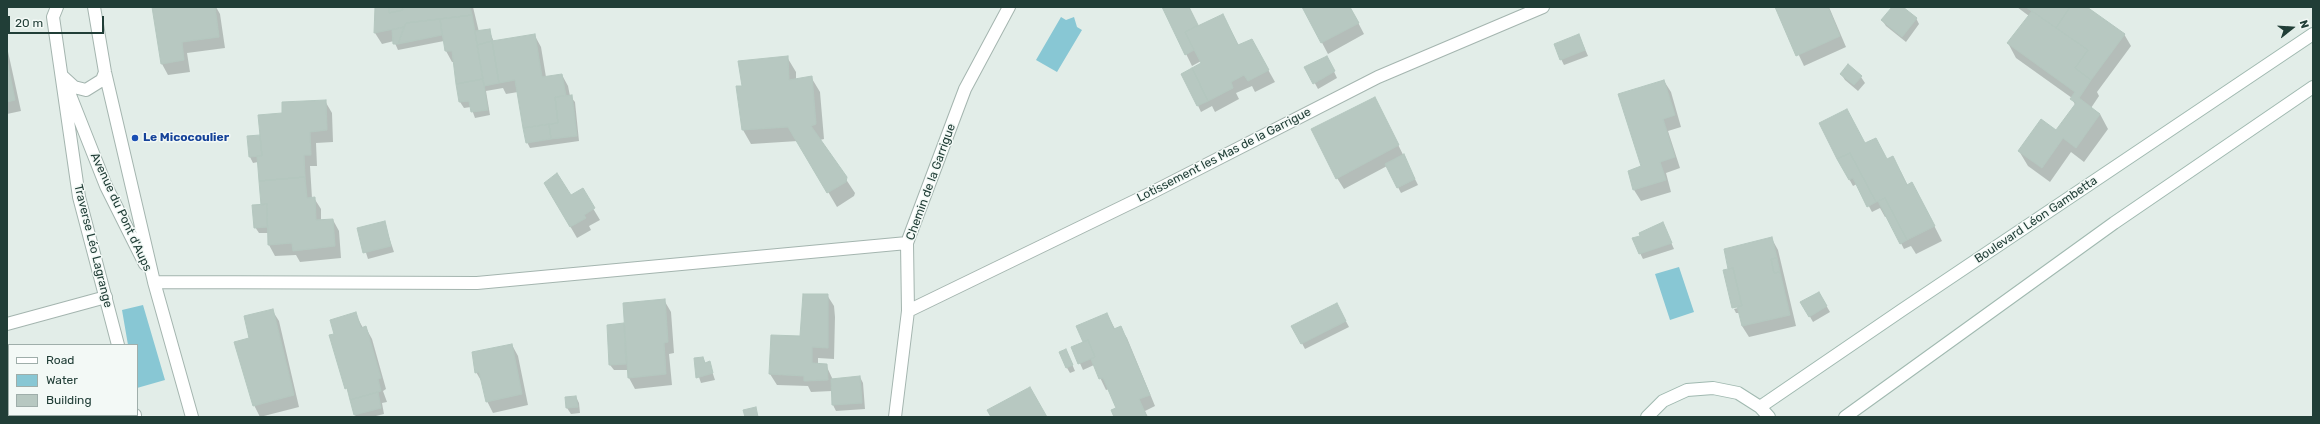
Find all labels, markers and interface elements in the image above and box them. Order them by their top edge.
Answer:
scale bar [10,8,106,34]
north arrow [2272,8,2312,48]
text: 20 m [15,16,43,30]
text: N [2297,19,2311,30]
street label: Lotissement les Mas de la Garrigue [1135,105,1313,205]
street label: Chemin de la Garrigue [903,122,959,242]
place label: Le Micocoulier [143,131,229,145]
marker: Le Micocoulier [130,133,140,143]
street label: Avenue du Pont d'Aups [87,150,155,274]
street label: Boulevard Léon Gambetta [1972,174,2100,266]
street label: Traverse Léo Lagrange [71,183,115,309]
legend [8,344,138,416]
text: Road [46,353,74,367]
text: Water [46,373,78,387]
text: Building [46,393,92,407]

